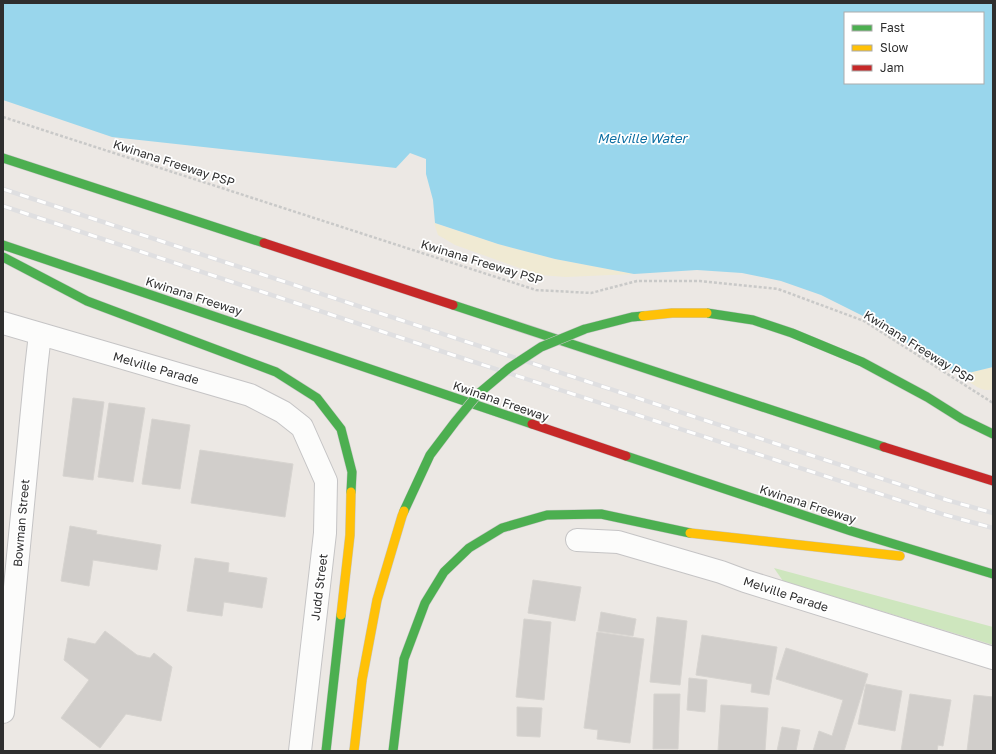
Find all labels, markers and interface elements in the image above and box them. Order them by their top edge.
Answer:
legend [844,12,984,84]
text: Fast [880,20,905,35]
text: Slow [880,40,908,55]
text: Jam [880,60,904,75]
water label: Melville Water [597,130,689,146]
street label: Kwinana Freeway PSP [111,136,237,190]
street label: Kwinana Freeway PSP [419,236,545,288]
street label: Kwinana Freeway [144,273,244,319]
street label: Kwinana Freeway PSP [861,307,977,387]
street label: Melville Parade [111,349,201,387]
street label: Kwinana Freeway [451,378,551,425]
street label: Bowman Street [10,478,32,568]
street label: Kwinana Freeway [758,481,858,527]
street label: Judd Street [307,553,331,621]
street label: Melville Parade [742,573,830,615]

